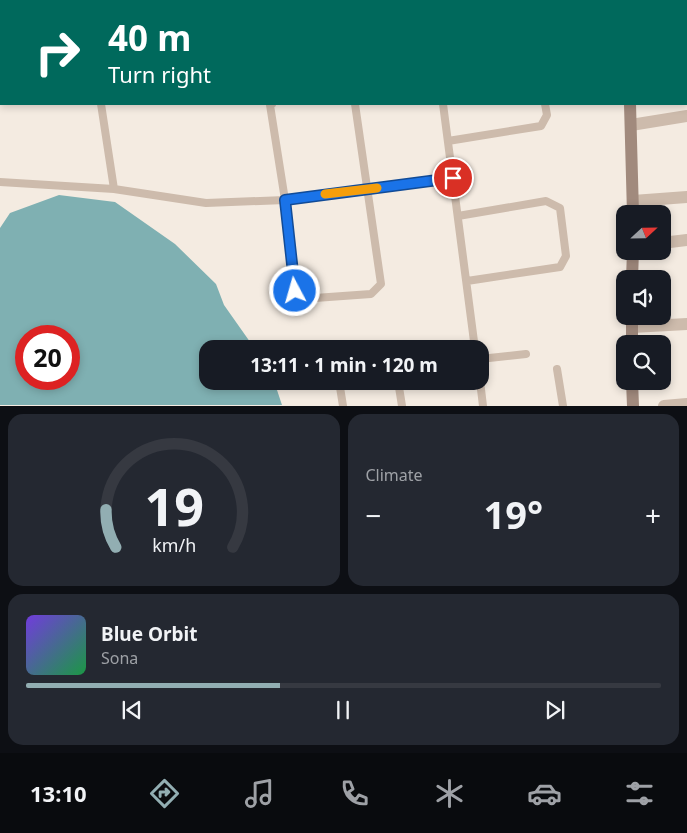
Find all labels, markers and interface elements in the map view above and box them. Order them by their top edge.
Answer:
text: 40 m [108,14,191,61]
icon: right [25,20,90,85]
text: Turn right [108,59,211,89]
pin [432,157,474,199]
icon: arrive [439,164,467,192]
north arrow [616,205,671,260]
map controls [616,205,671,390]
position arrow [268,264,320,316]
button: sound [616,270,671,325]
speed limit sign: 20 [15,325,80,390]
button: search [616,335,671,390]
text: 13:11 · 1 min · 120 m [250,352,438,378]
text: Climate [366,464,423,486]
text: 19 [144,470,204,541]
text: 19° [483,488,543,540]
text: − [366,496,382,534]
text: + [645,496,661,534]
text: km/h [152,533,196,557]
text: Blue Orbit [101,621,197,647]
text: Sona [101,647,138,669]
icon: previous [118,696,146,724]
icon: pause [329,696,357,724]
icon: next [541,696,569,724]
icon: directions [147,776,182,811]
icon: music [242,776,277,811]
icon: phone [337,776,372,811]
icon: climate [432,776,467,811]
icon: car [527,776,562,811]
icon: filters [622,776,657,811]
text: 13:10 [30,778,87,808]

